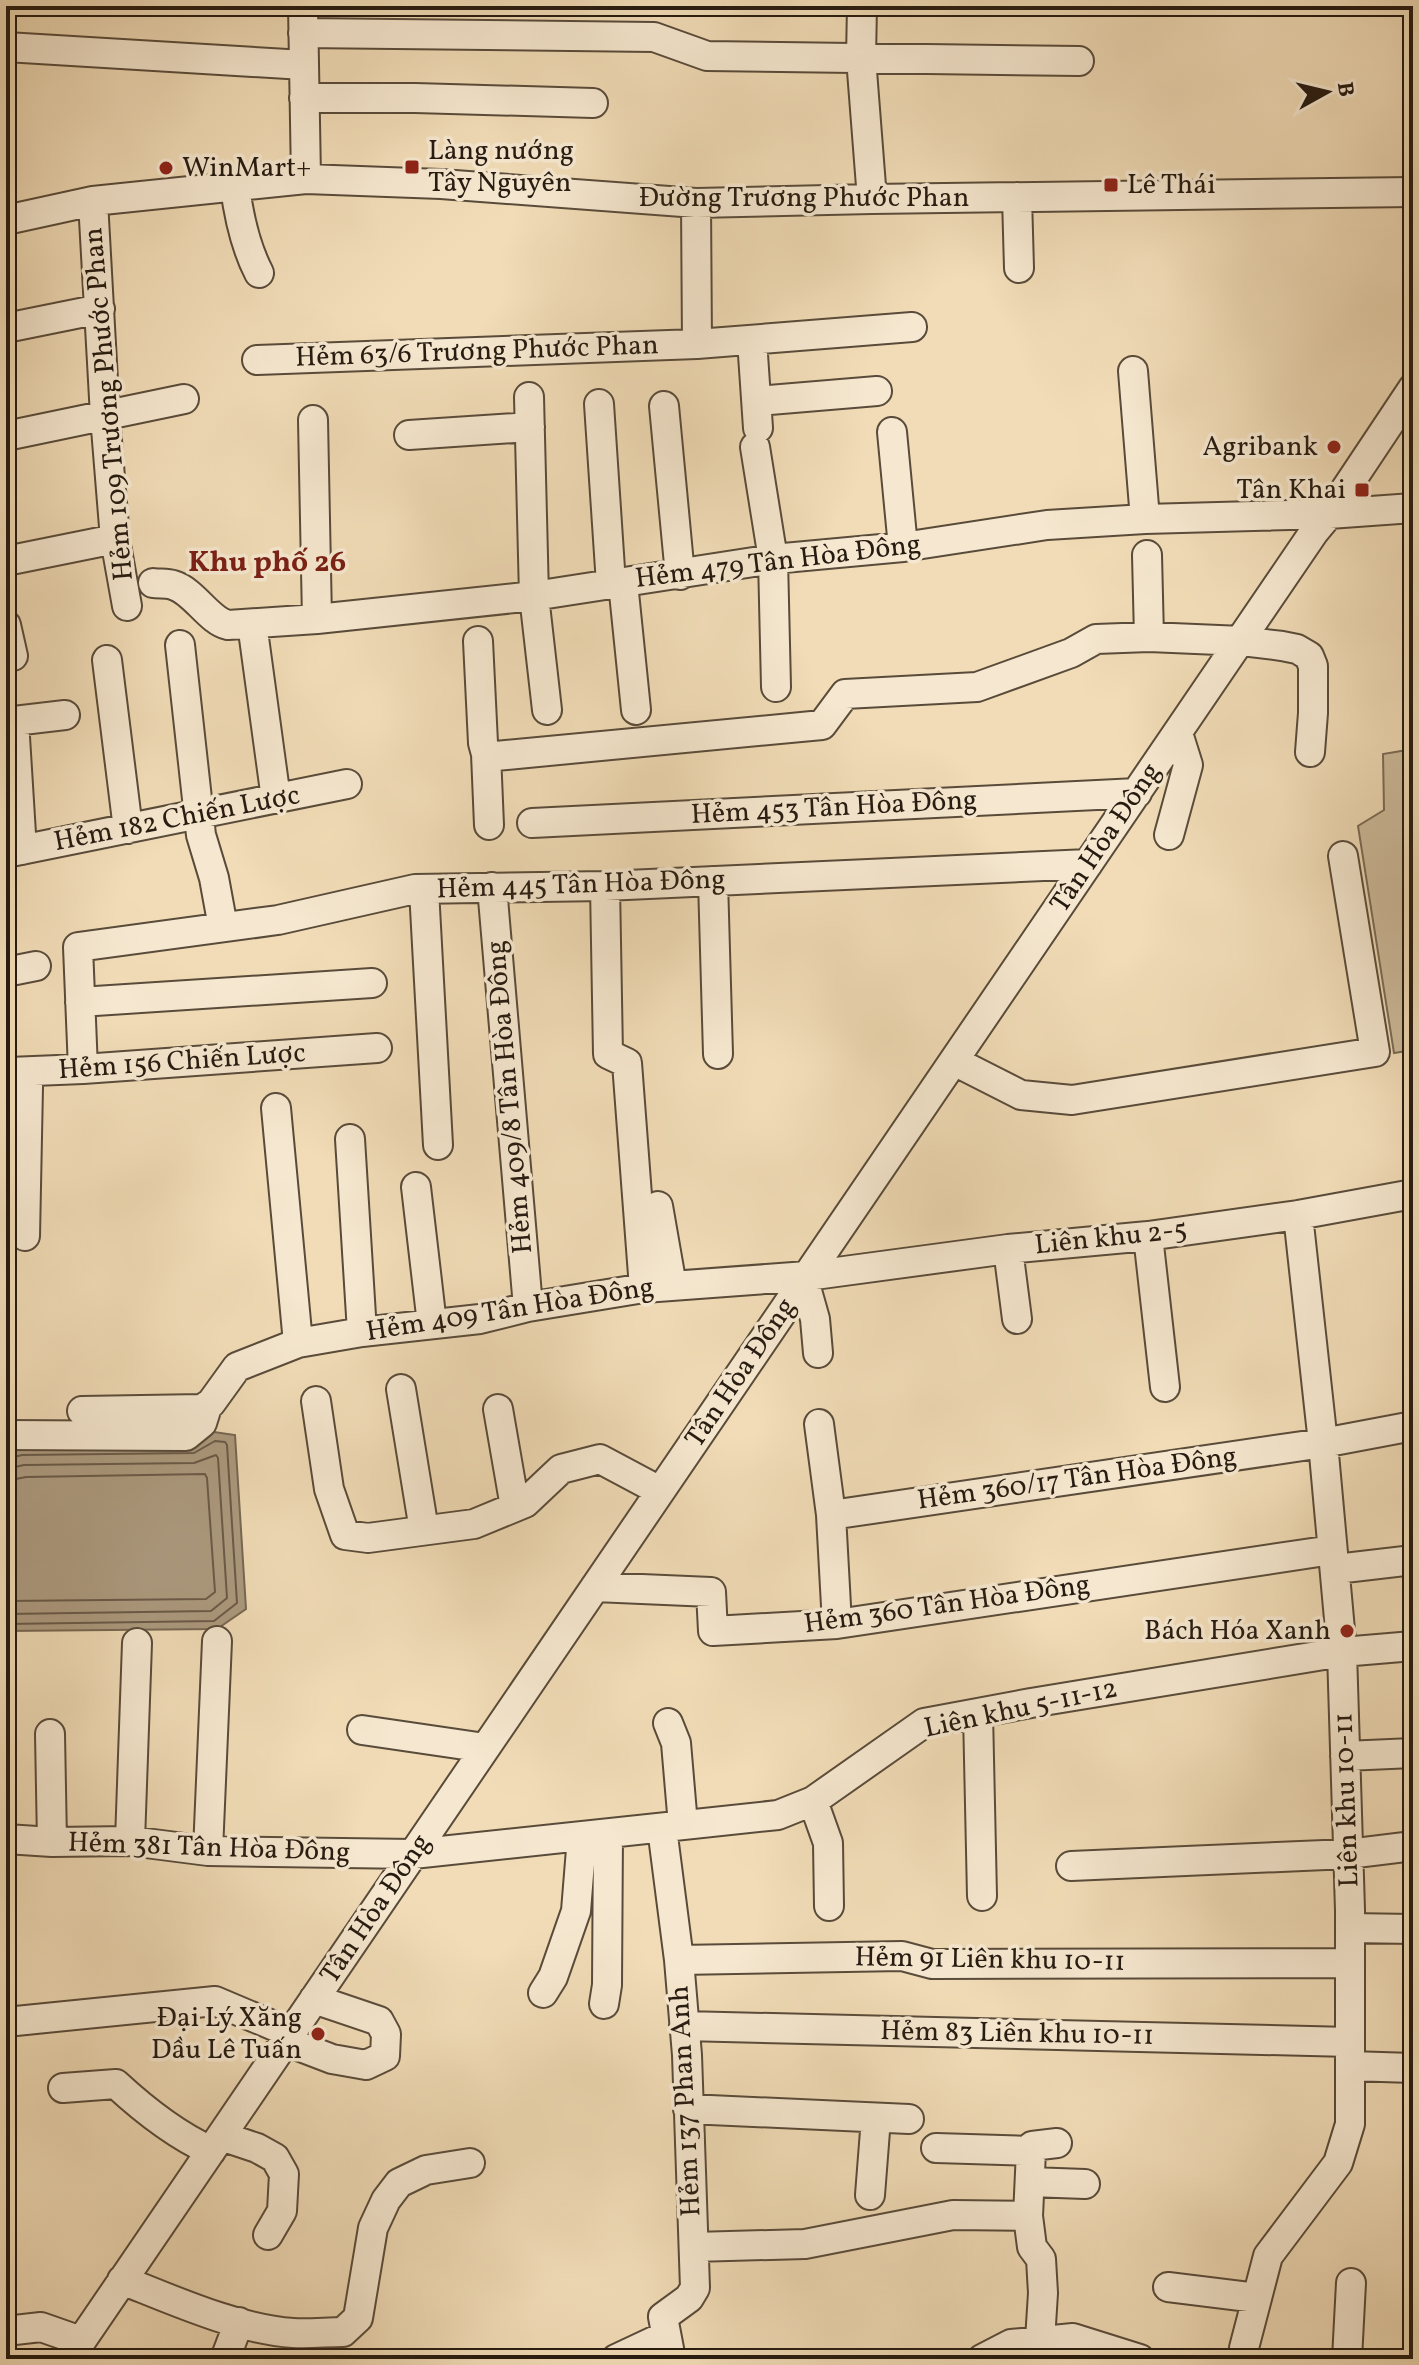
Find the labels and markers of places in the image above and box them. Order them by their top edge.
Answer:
place label: Làng nướng Tây Nguyên [428,132,574,203]
place label: WinMart+ [182,149,311,188]
marker: Làng nướng Tây Nguyên [403,158,421,176]
marker: WinMart+ [157,159,175,177]
place label: Lê Thái [1127,166,1216,205]
marker: Lê Thái [1102,176,1120,194]
place label: Agribank [1203,428,1318,467]
marker: Agribank [1325,438,1343,456]
place label: Tân Khai [1236,471,1346,510]
marker: Tân Khai [1353,481,1371,499]
place label: Bách Hóa Xanh [1144,1612,1331,1651]
marker: Bách Hóa Xanh [1338,1622,1356,1640]
place label: Đại Lý Xăng Dầu Lê Tuấn [151,1999,302,2070]
marker: Đại Lý Xăng Dầu Lê Tuấn [309,2025,327,2043]

